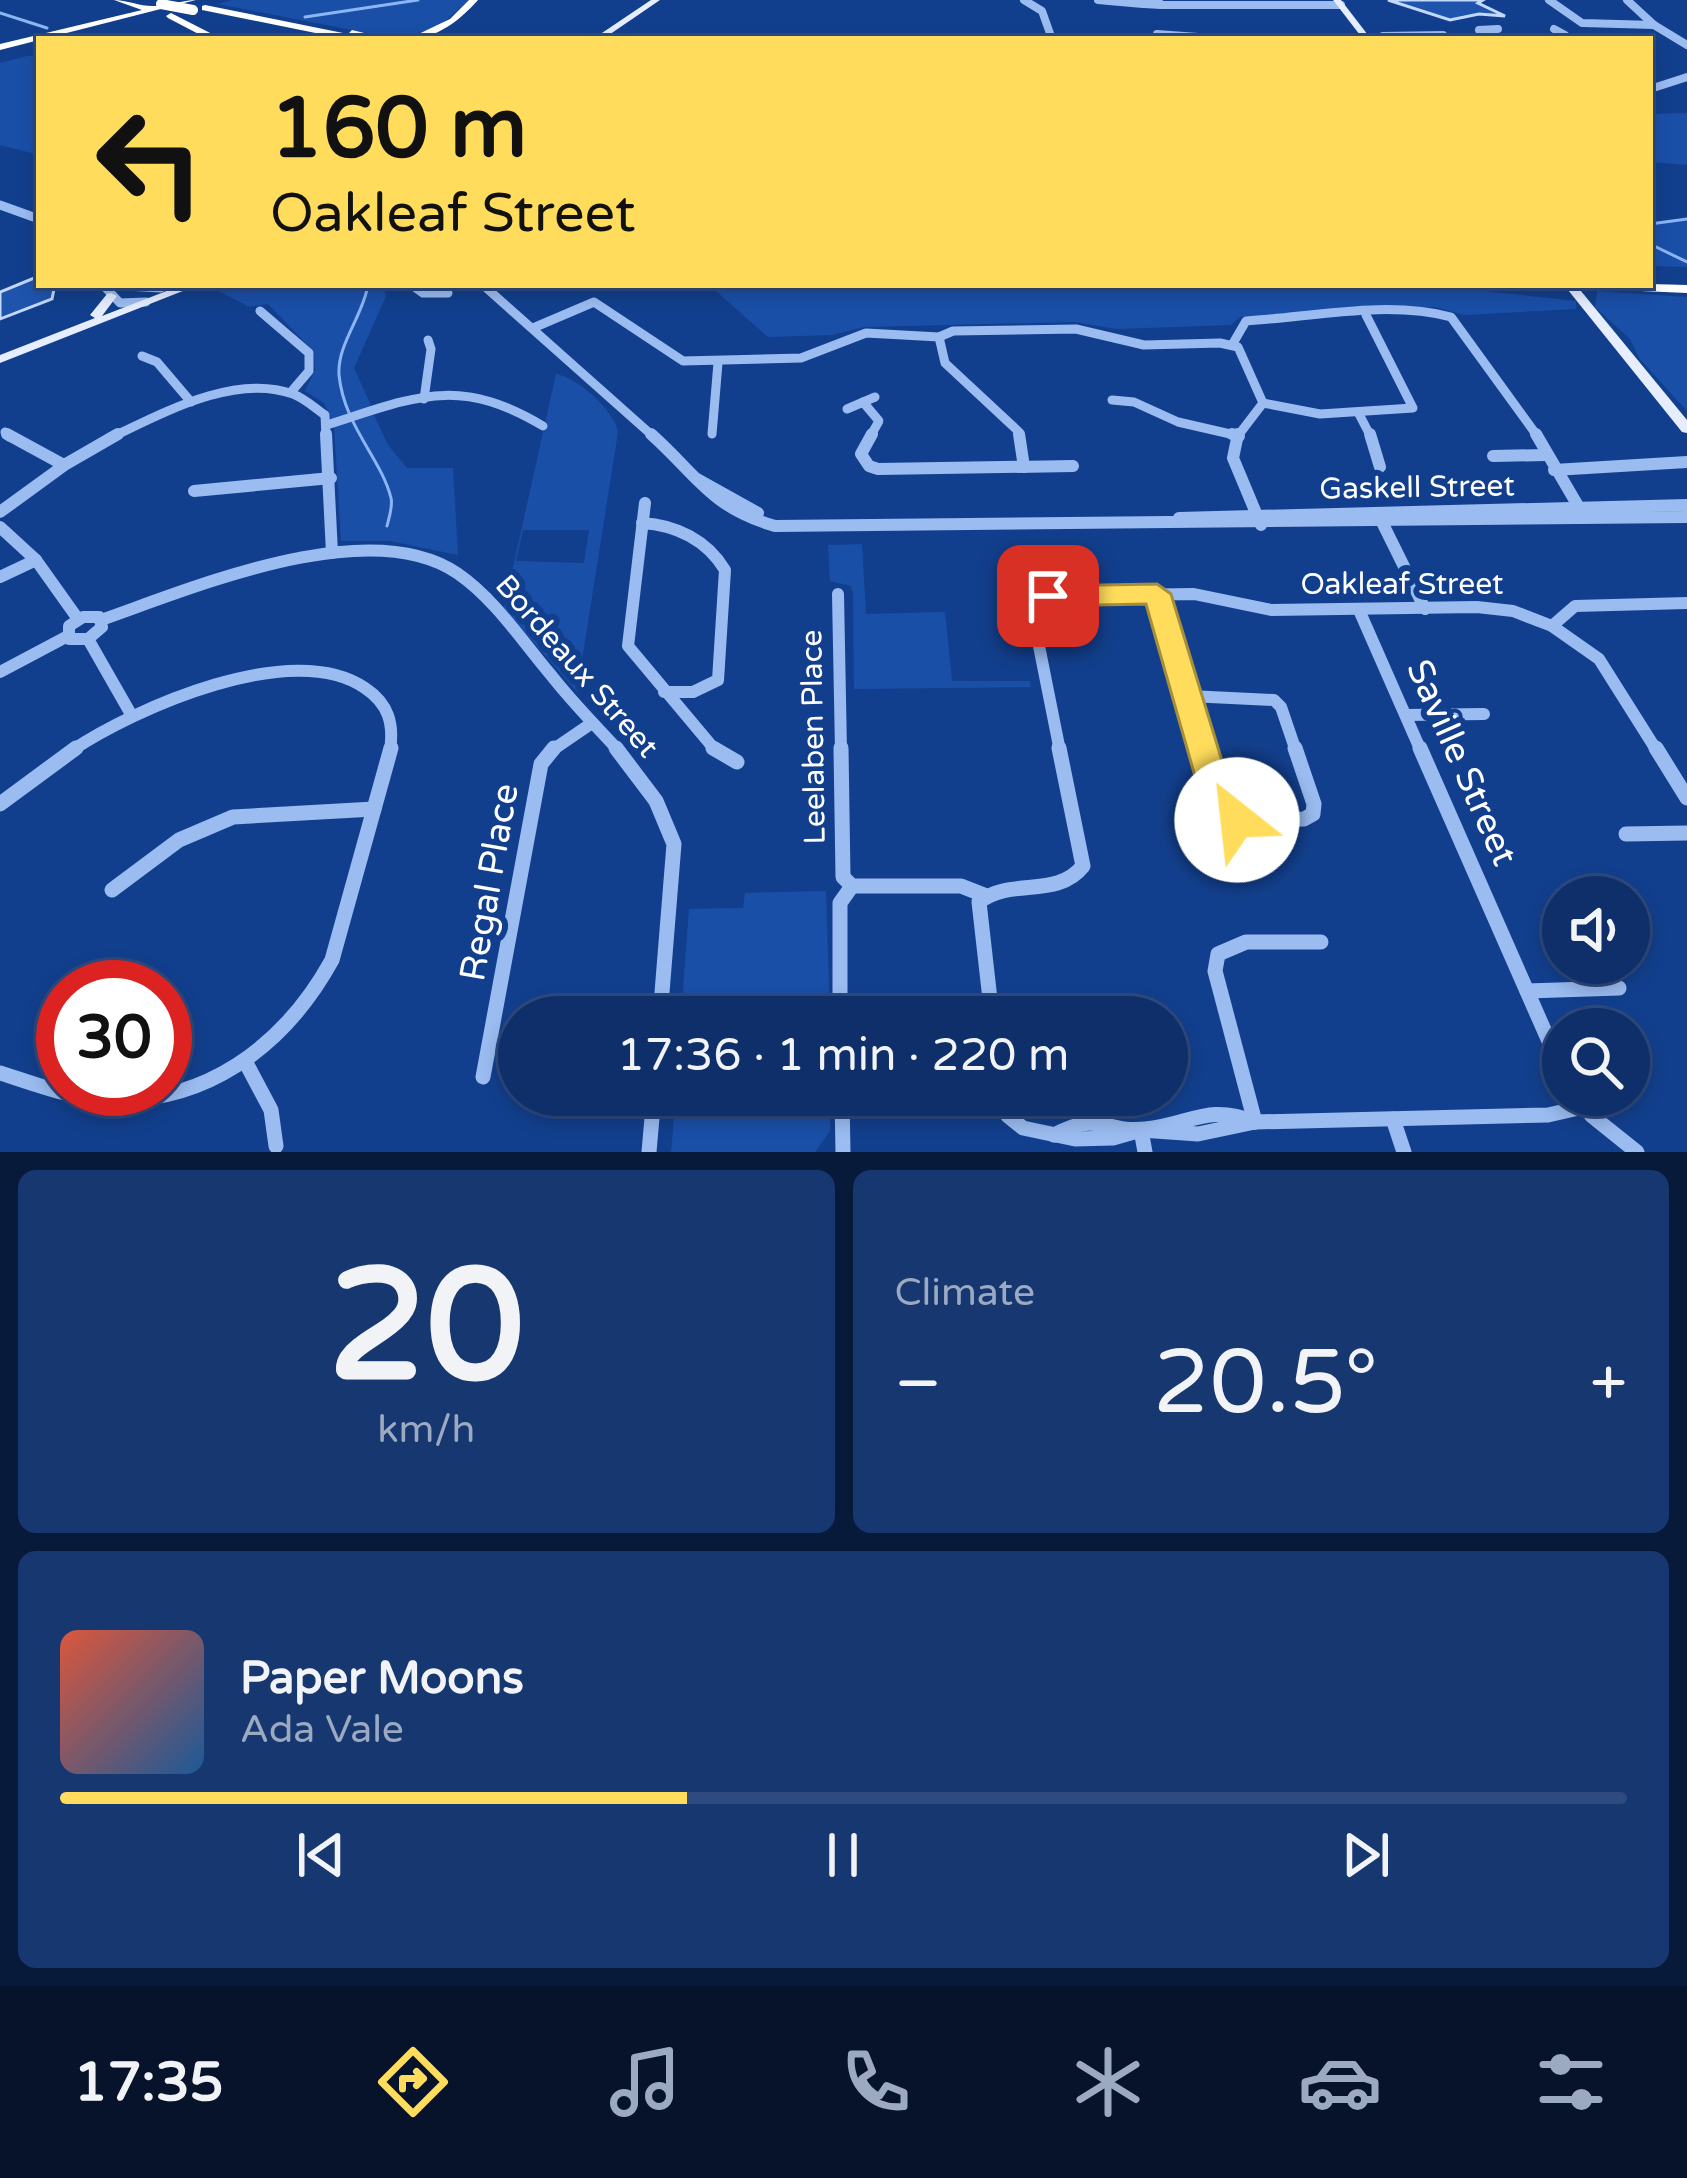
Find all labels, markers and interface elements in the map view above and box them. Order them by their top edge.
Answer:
text: 160 m [270,79,527,180]
icon: left [72,84,228,240]
text: Oakleaf Street [270,181,636,246]
street label: Gaskell Street [1319,467,1515,508]
pin [997,545,1099,647]
icon: arrive [1015,563,1081,629]
street label: Oakleaf Street [1300,566,1504,603]
street label: Bordeaux Street [487,567,666,765]
street label: Leelaben Place [793,629,834,845]
street label: Saville Street [1397,653,1526,872]
position arrow [1174,757,1300,883]
street label: Regal Place [451,780,528,984]
map controls [1542,876,1650,1116]
button: sound [1542,876,1650,984]
speed limit sign: 30 [36,960,192,1116]
button: search [1542,1008,1650,1116]
text: 17:36 · 1 min · 220 m [617,1029,1069,1083]
text: 20 [328,1234,524,1422]
text: Climate [895,1269,1035,1316]
text: 20.5° [1153,1329,1378,1438]
text: − [895,1344,942,1424]
text: + [1590,1344,1627,1424]
text: km/h [377,1406,475,1453]
text: Paper Moons [240,1652,524,1706]
text: Ada Vale [240,1706,404,1753]
icon: previous [288,1822,354,1888]
icon: pause [810,1822,876,1888]
icon: next [1333,1822,1399,1888]
icon: directions [371,2040,455,2124]
icon: music [603,2040,687,2124]
icon: phone [834,2040,918,2124]
icon: climate [1066,2040,1150,2124]
icon: car [1298,2040,1382,2124]
icon: filters [1529,2040,1613,2124]
text: 17:35 [74,2050,224,2115]

